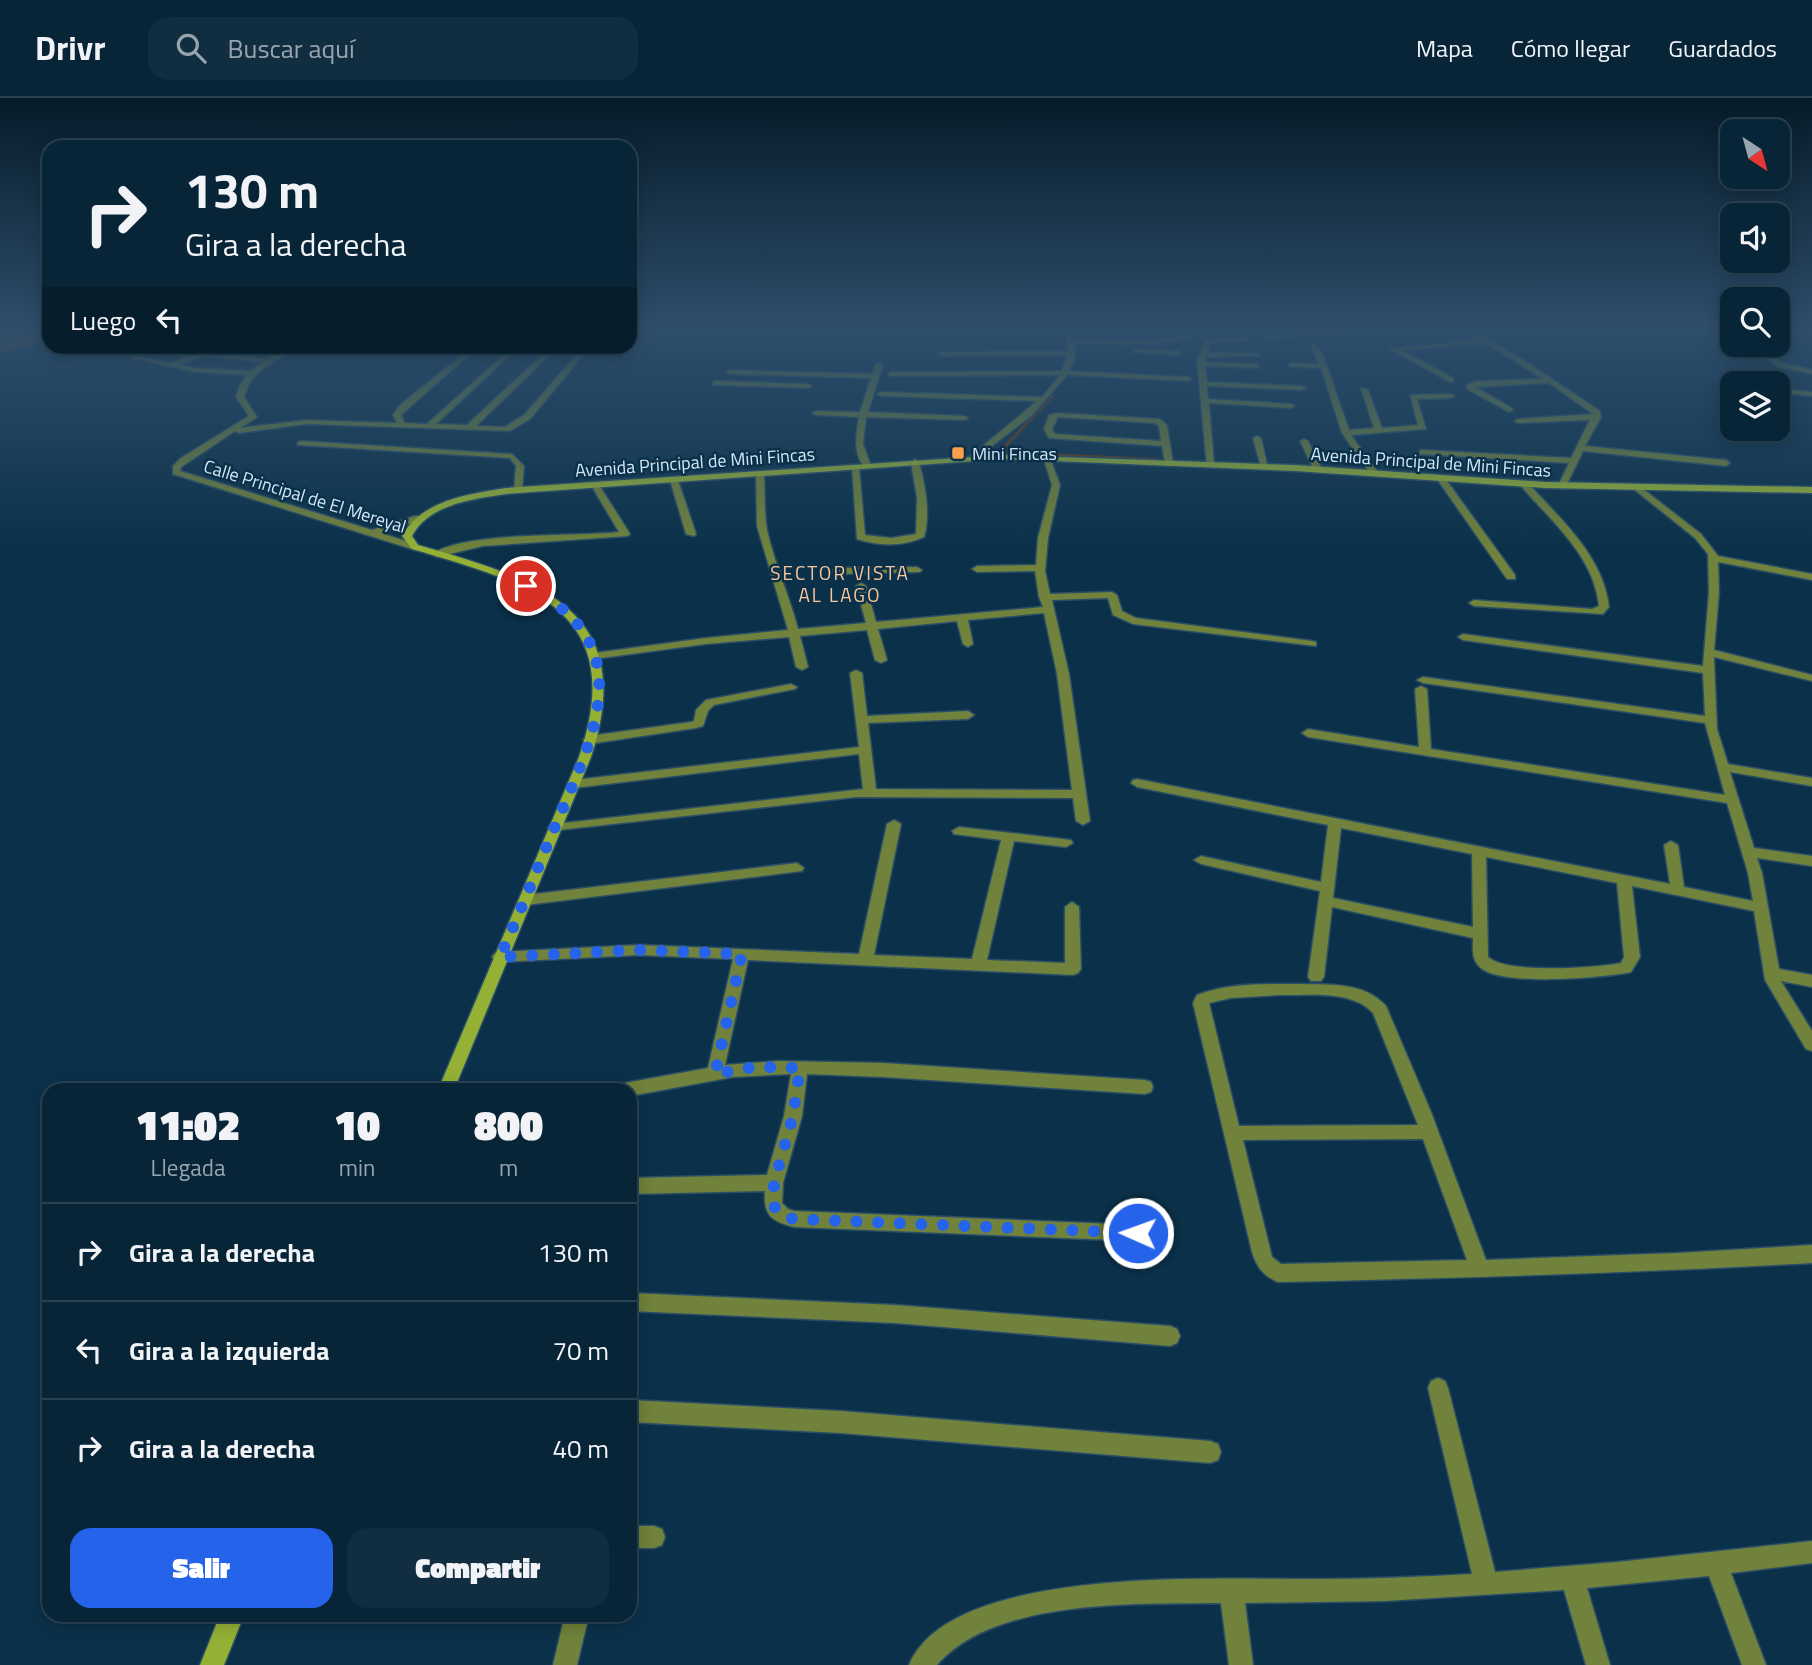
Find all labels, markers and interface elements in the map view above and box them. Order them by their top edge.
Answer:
search box [148,17,638,80]
text: Drivr [35,23,106,73]
icon: search [172,29,210,67]
text: Buscar aquí [228,29,355,68]
text: Mapa [1416,30,1473,66]
text: Cómo llegar [1511,30,1630,66]
text: Guardados [1668,30,1777,66]
north arrow [1720,119,1790,189]
map controls [1720,119,1790,441]
text: 130 m [185,152,319,227]
icon: right [70,168,161,259]
button: sound [1720,203,1790,273]
text: Gira a la derecha [185,220,407,268]
button: search [1720,287,1790,357]
text: Luego [70,301,136,340]
icon: left [150,301,188,339]
button: layers [1720,371,1790,441]
street label: Avenida Principal de Mini Fincas [574,440,816,484]
place label: Mini Fincas [972,440,1057,467]
street label: Avenida Principal de Mini Fincas [1310,440,1552,484]
marker: Mini Fincas [950,445,966,461]
street label: Calle Principal de El Mereyal [200,452,410,540]
pin [496,556,556,616]
district label: SECTOR VISTA AL LAGO [770,558,910,609]
icon: arrive [507,567,545,605]
text: 11:02 [136,1092,240,1156]
text: 10 [334,1092,380,1156]
text: 800 [474,1092,543,1156]
text: Llegada [150,1150,225,1185]
text: min [339,1150,375,1185]
text: m [499,1150,518,1185]
position arrow [1101,1196,1175,1270]
icon: right [70,1233,108,1271]
text: Gira a la derecha [129,1233,315,1272]
text: 130 m [538,1233,609,1272]
icon: left [70,1331,108,1369]
text: Gira a la izquierda [129,1331,330,1370]
text: 70 m [552,1331,609,1370]
icon: right [70,1429,108,1467]
text: Gira a la derecha [129,1429,315,1468]
text: 40 m [552,1429,609,1468]
button: Salir [70,1528,333,1608]
button: Compartir [347,1528,609,1608]

